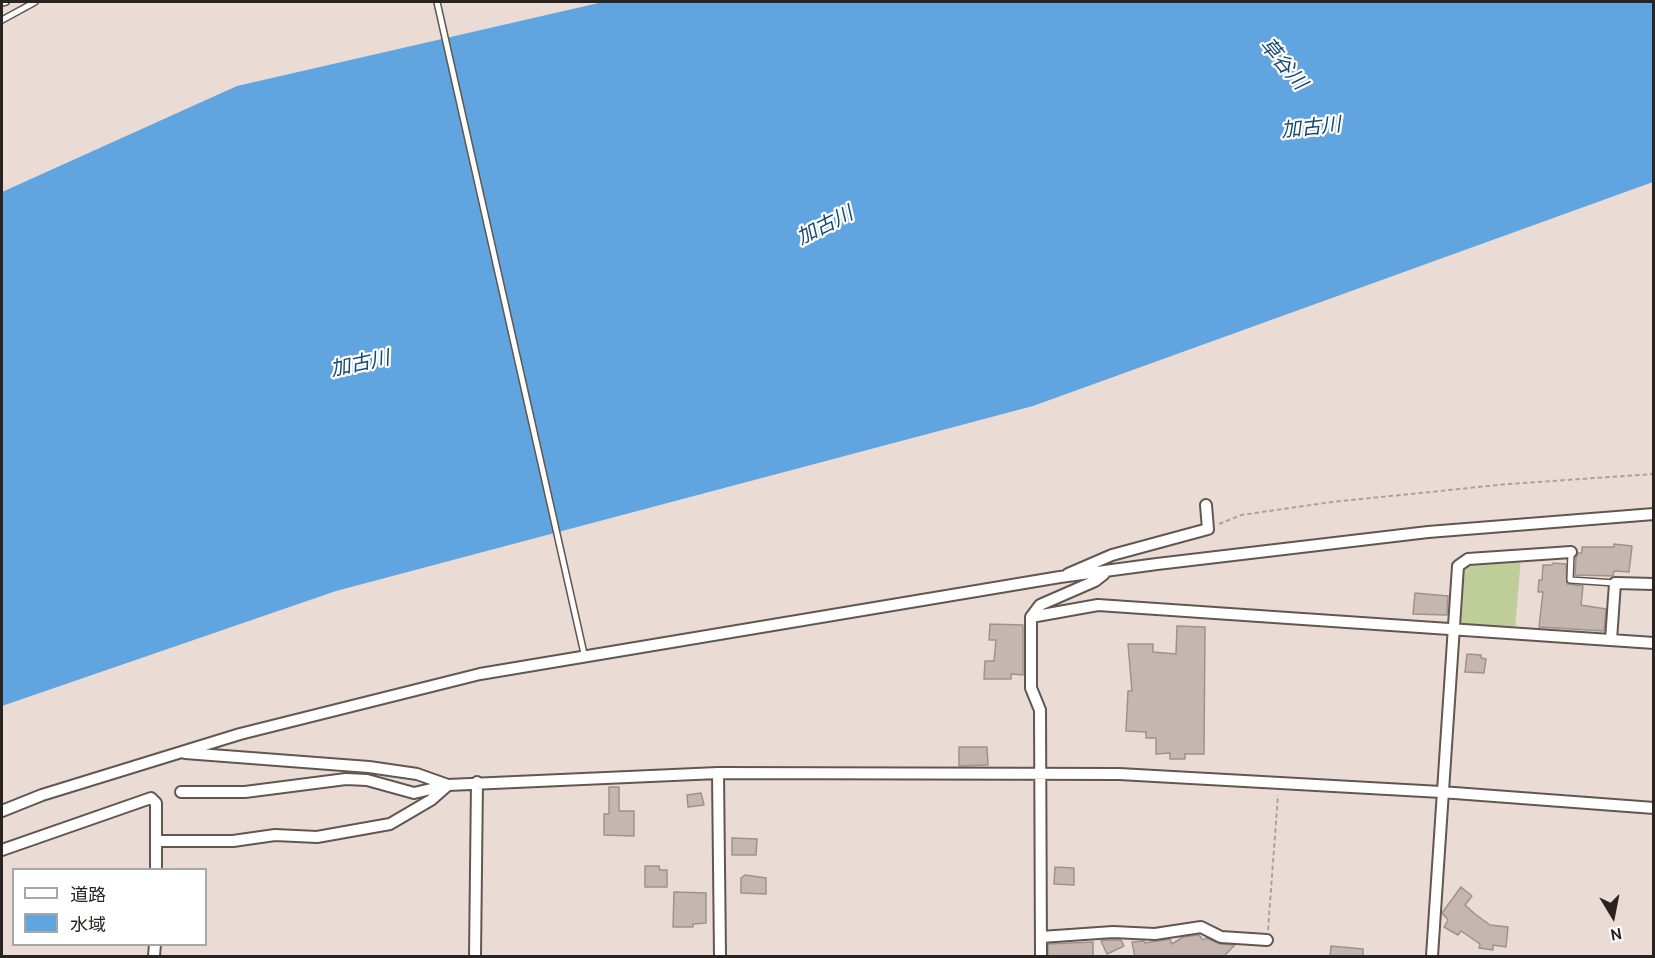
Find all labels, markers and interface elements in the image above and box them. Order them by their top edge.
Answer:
water label: 草谷川 [1255,33,1311,95]
water label: 加古川 [1280,113,1342,143]
water label: 加古川 [793,202,857,250]
water label: 加古川 [328,346,392,382]
legend [12,868,207,946]
text: 道路 [70,884,106,906]
north arrow [1583,886,1643,946]
text: 水域 [70,914,106,936]
text: N [1609,924,1623,945]

